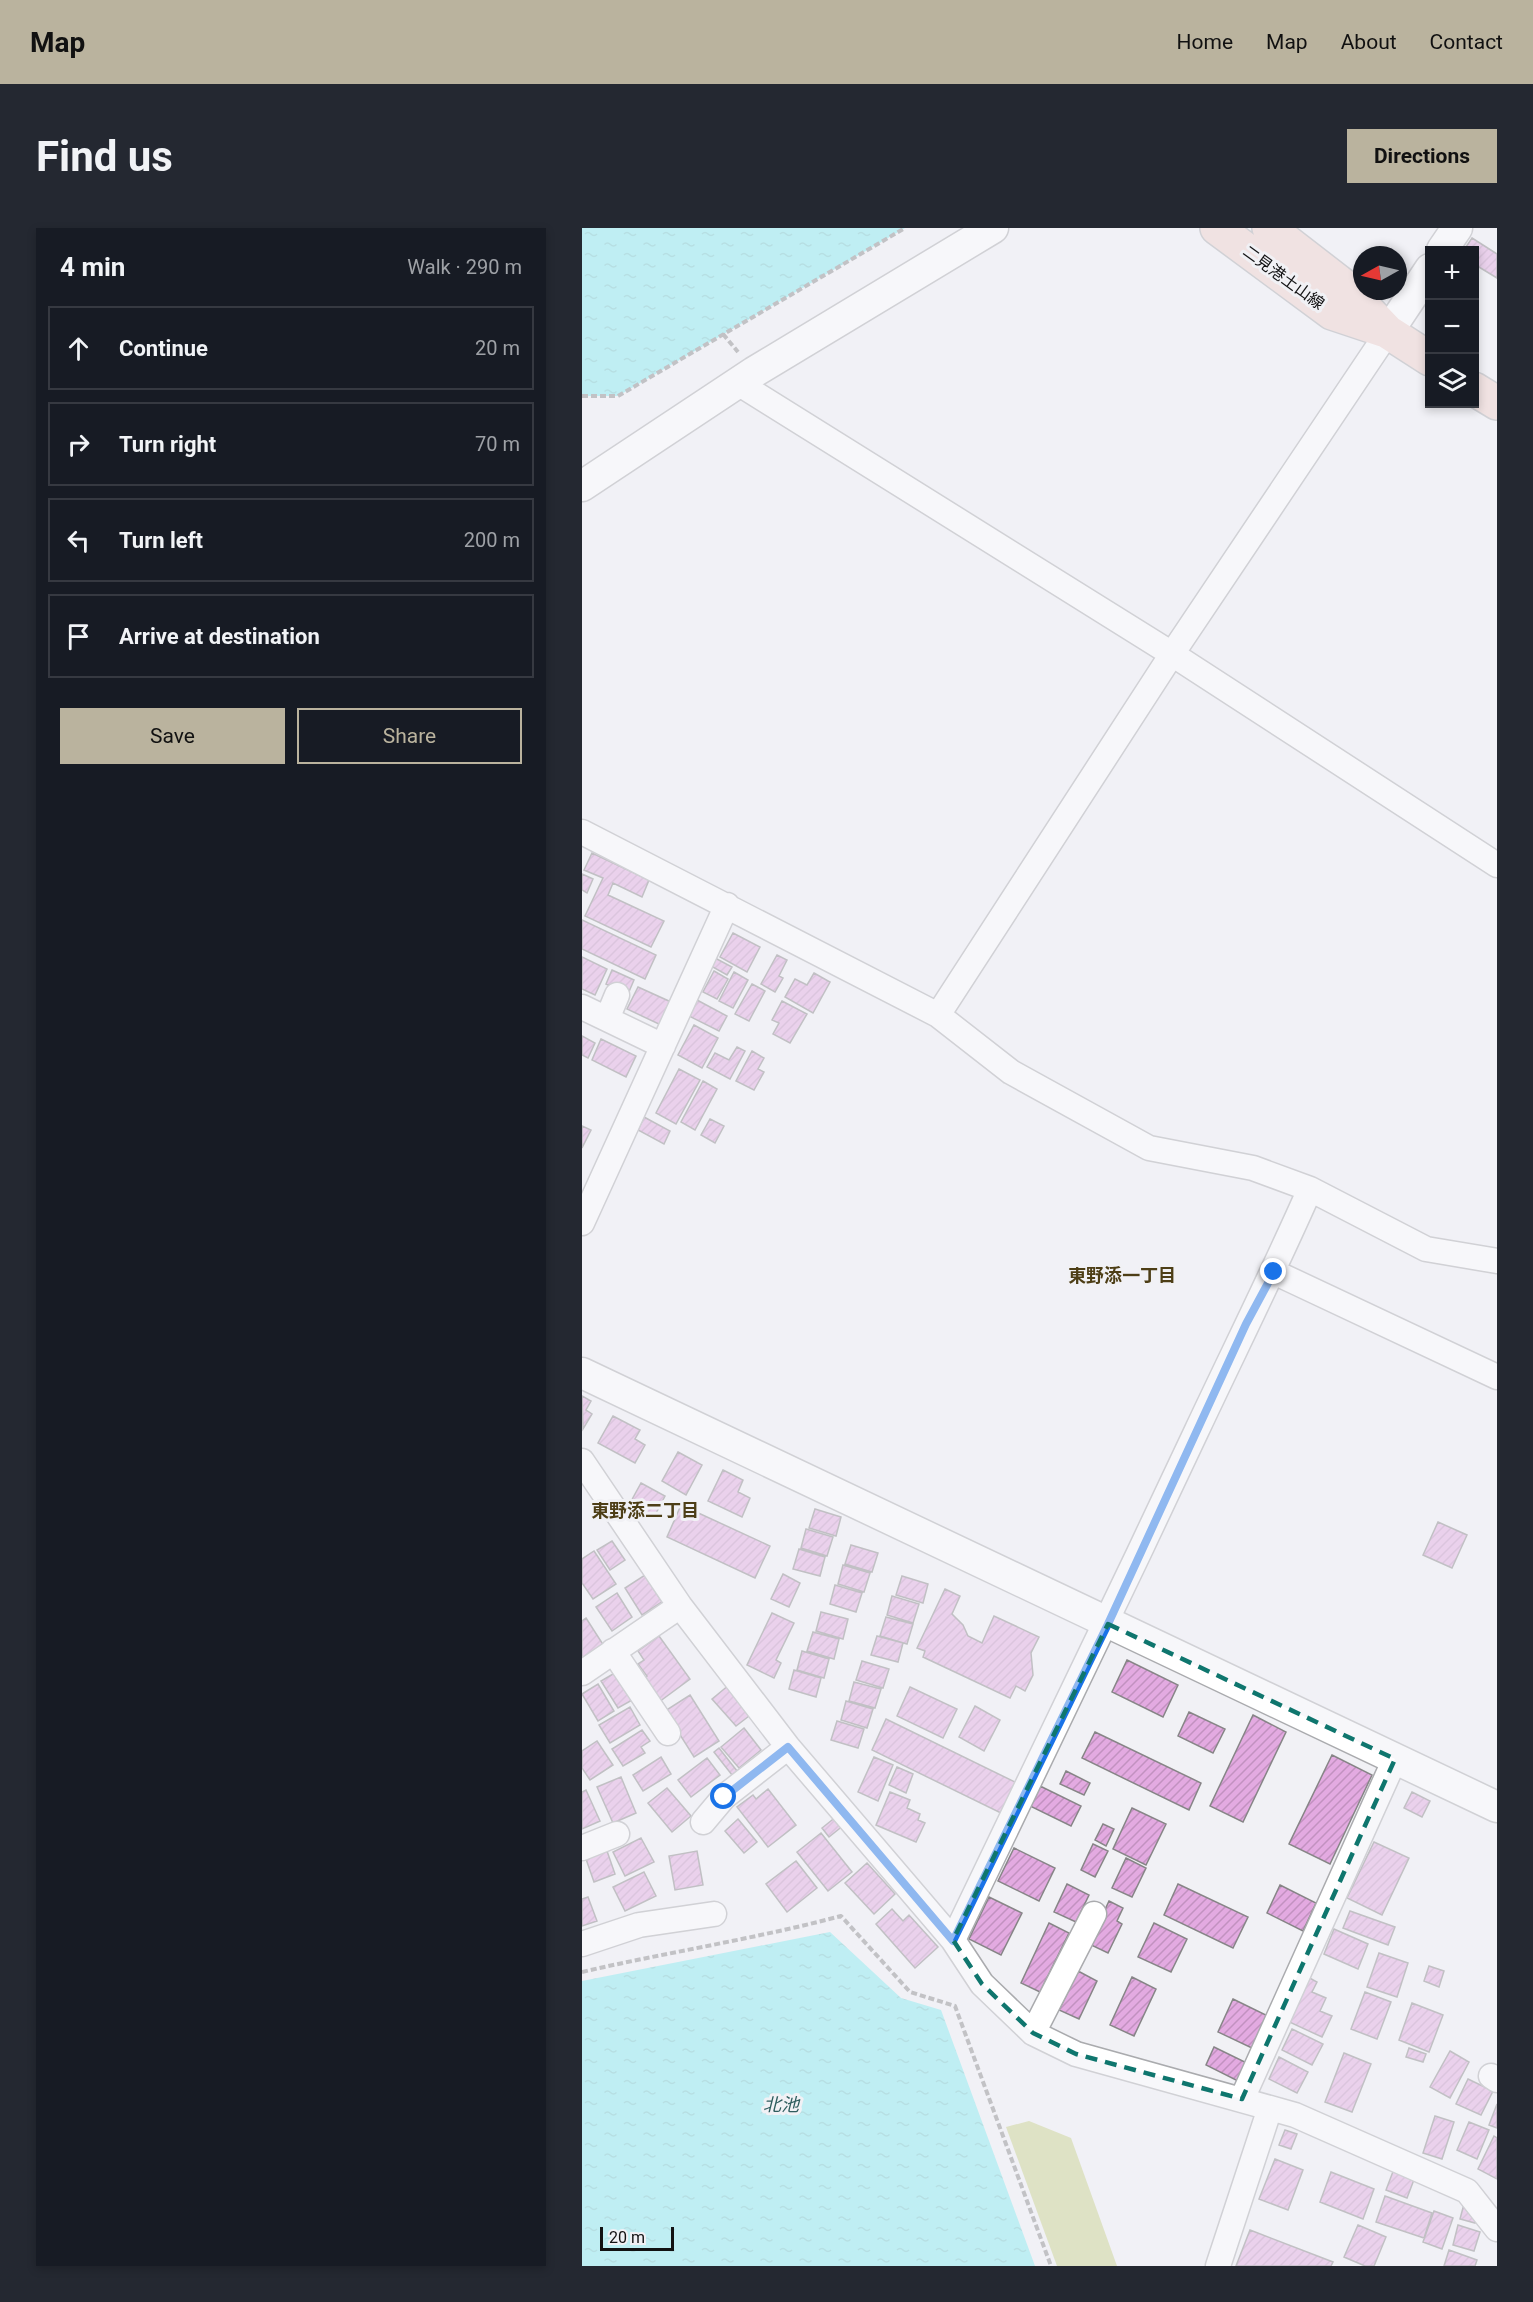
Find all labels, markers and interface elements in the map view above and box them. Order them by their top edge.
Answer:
text: Map [30,26,85,59]
text: Home [1177,30,1233,54]
text: Map [1266,30,1308,54]
text: About [1341,30,1397,54]
text: Contact [1430,30,1503,54]
button: Directions [1347,129,1497,183]
text: Find us [36,132,173,181]
street label: 二見港土山線 [1239,242,1328,313]
north arrow [1353,246,1407,300]
map controls [1425,246,1479,408]
button: + [1425,246,1479,300]
text: 4 min [60,252,125,282]
text: Walk · 290 m [407,255,522,279]
button: − [1425,300,1479,354]
icon: ahead [62,332,95,365]
text: Continue [119,336,208,361]
text: 20 m [475,336,520,360]
button: layers [1425,354,1479,408]
icon: right [62,428,95,461]
text: Turn right [119,432,216,457]
text: 70 m [475,432,520,456]
icon: left [62,524,95,557]
text: Turn left [119,528,203,553]
text: 200 m [464,528,520,552]
icon: arrive [62,620,95,653]
text: Arrive at destination [119,624,320,649]
button: Save [60,708,285,764]
button: Share [297,708,522,764]
route end [1260,1258,1286,1284]
district label: 東野添一丁目 [1068,1265,1176,1286]
district label: 東野添二丁目 [591,1500,699,1521]
route start [710,1783,736,1809]
water label: 北池 [763,2094,801,2115]
scale bar [600,2224,674,2252]
text: 20 m [609,2228,645,2247]

